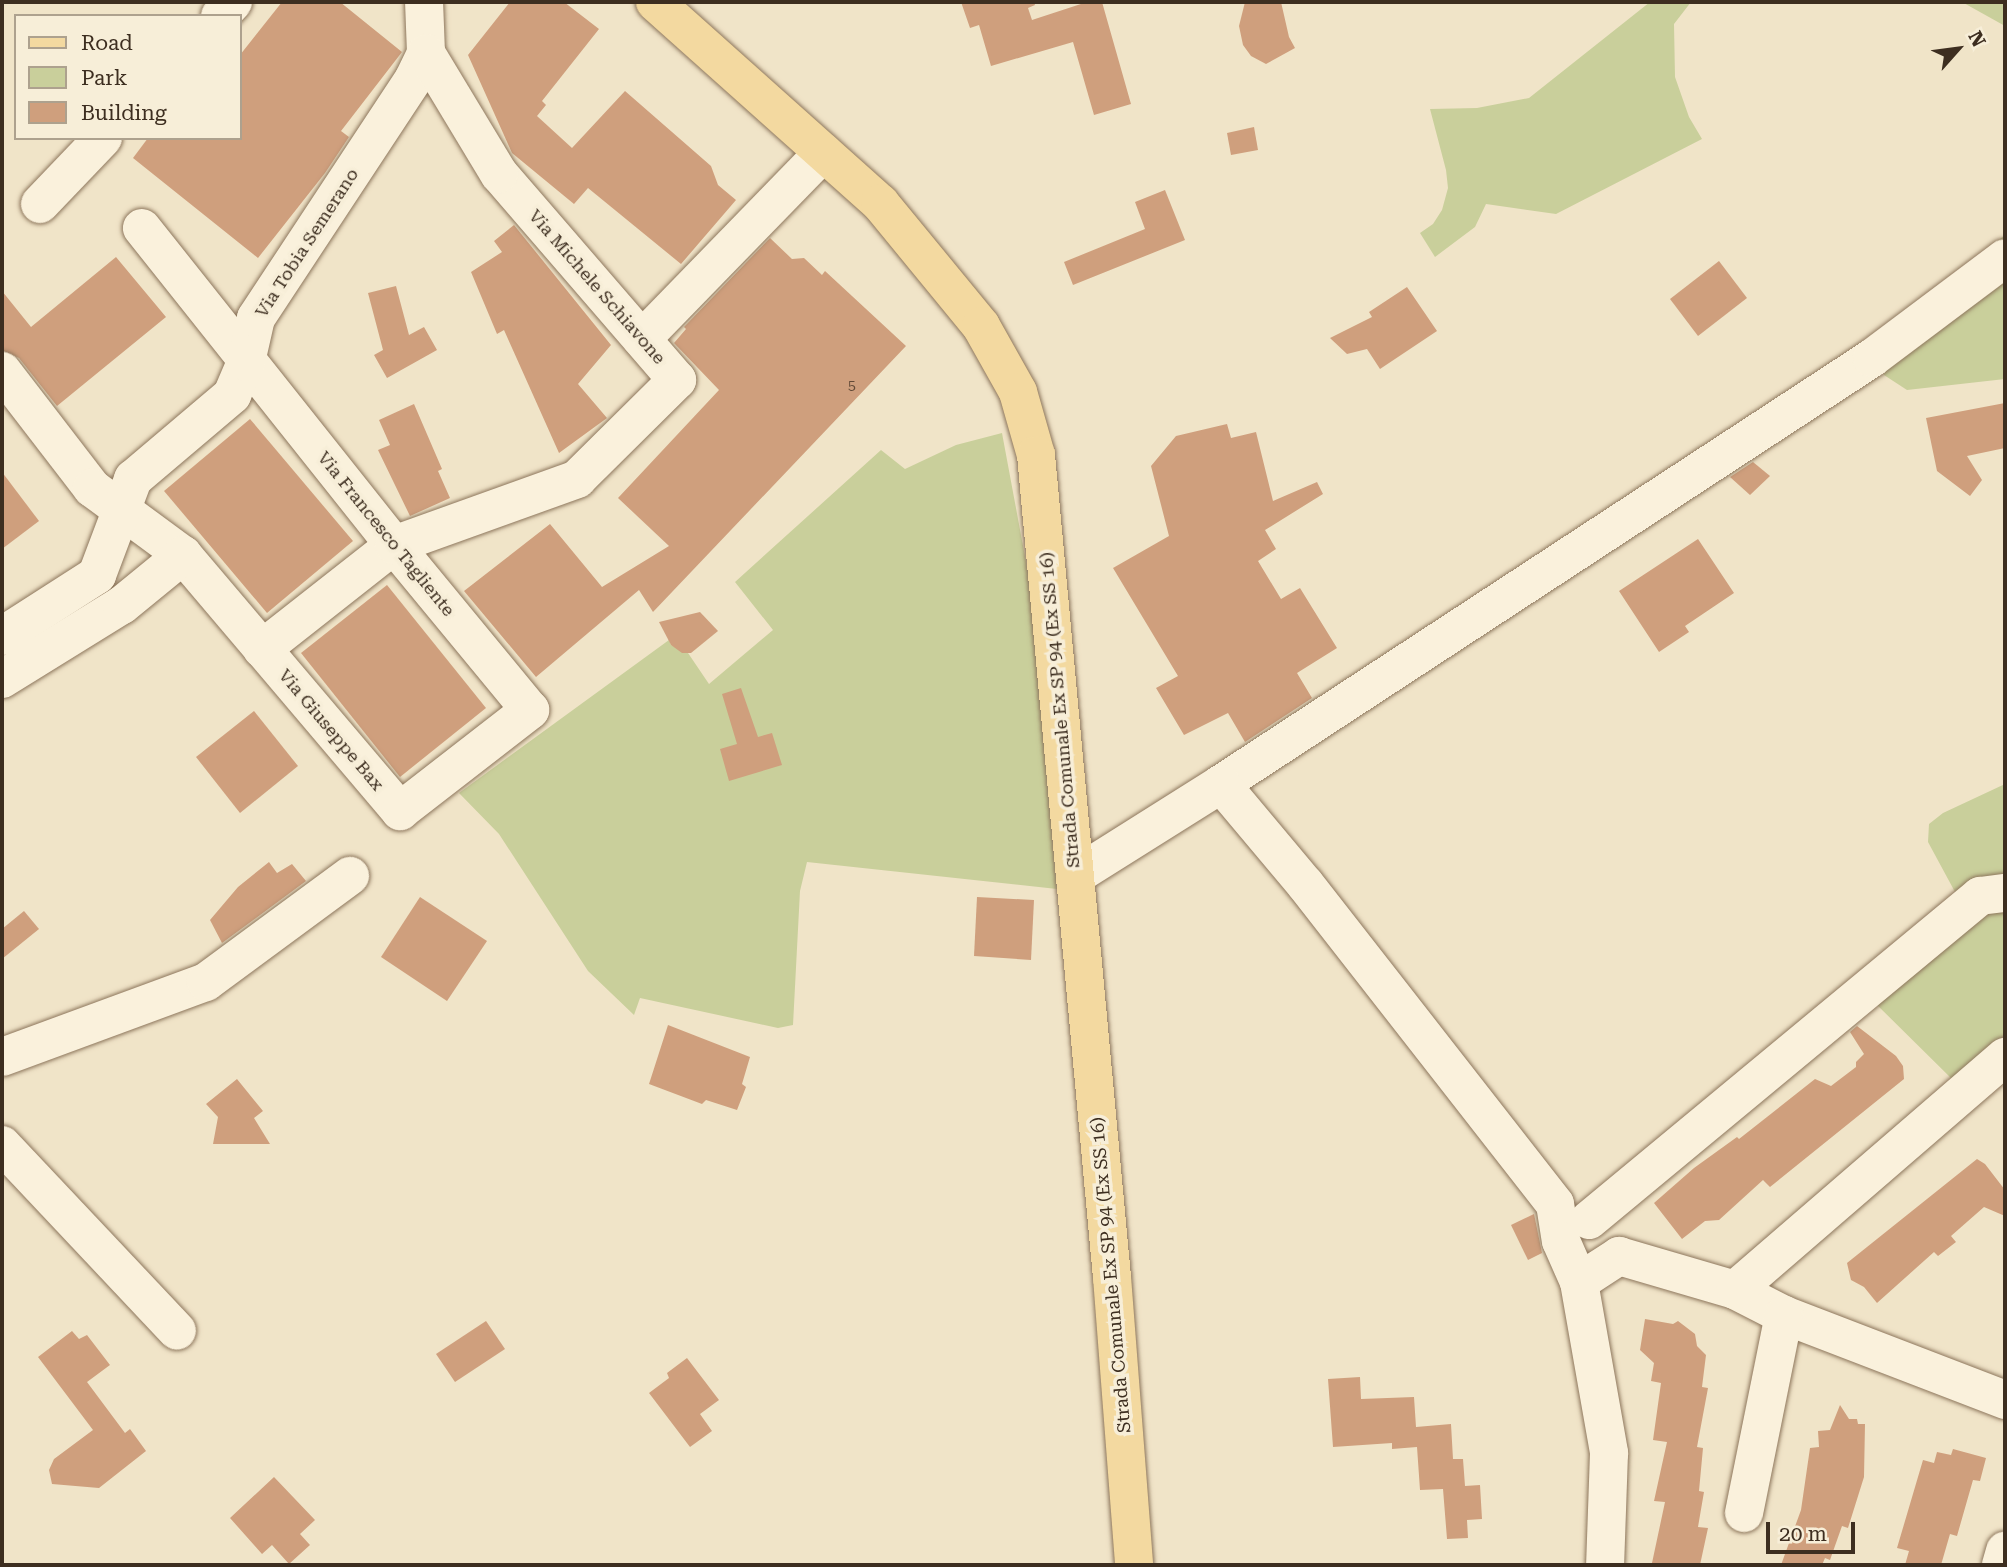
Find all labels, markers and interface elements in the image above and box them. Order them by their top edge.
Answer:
legend [14,14,242,140]
north arrow [1923,14,1993,84]
text: N [1963,27,1991,51]
text: Road [81,31,133,55]
text: Park [81,66,127,90]
text: Building [81,101,167,125]
street label: Via Tobia Semerano [251,164,363,322]
street label: Via Michele Schiavone [524,205,670,369]
house number: 5 [848,377,856,393]
street label: Via Francesco Tagliente [313,447,459,621]
street label: Strada Comunale Ex SP 94 (Ex SS 16) [1035,551,1085,869]
street label: Via Giuseppe Bax [274,665,388,795]
street label: Strada Comunale Ex SP 94 (Ex SS 16) [1086,1116,1136,1434]
scale bar [1769,1508,1858,1552]
text: 20 m [1779,1522,1827,1546]

